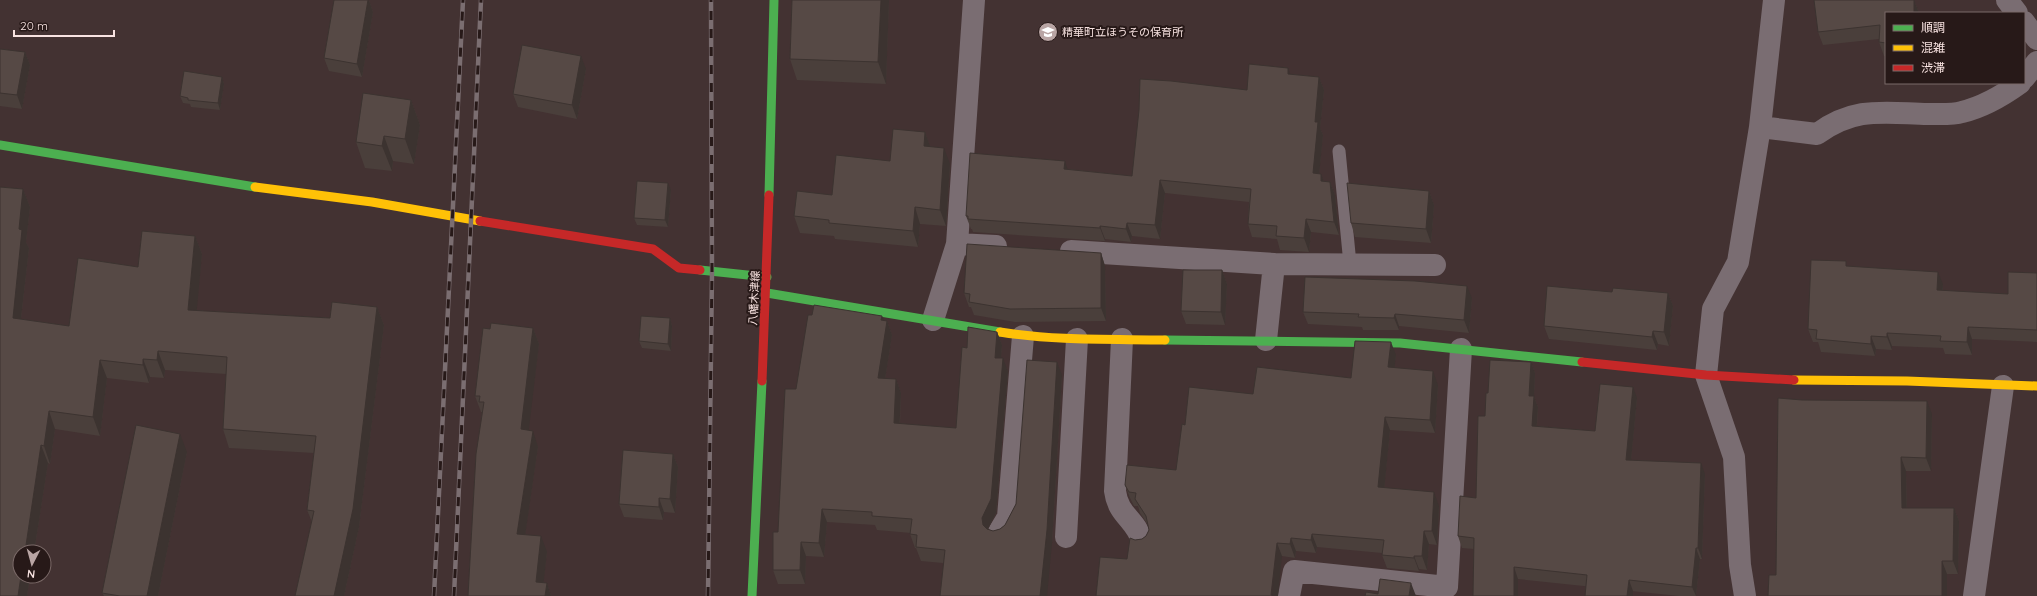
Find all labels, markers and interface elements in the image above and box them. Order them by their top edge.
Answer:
scale bar [14,12,114,38]
legend [1885,12,2025,84]
text: 20 m [20,18,48,33]
text: 順調 [1921,20,1945,35]
school or university icon: 精華町立ほうその保育所 [1037,21,1059,43]
place label: 精華町立ほうその保育所 [1062,25,1184,39]
text: 混雑 [1921,40,1945,55]
text: 渋滞 [1921,60,1945,75]
street label: 八幡木津線 [746,270,762,326]
north arrow [12,544,52,584]
text: N [26,567,36,581]

